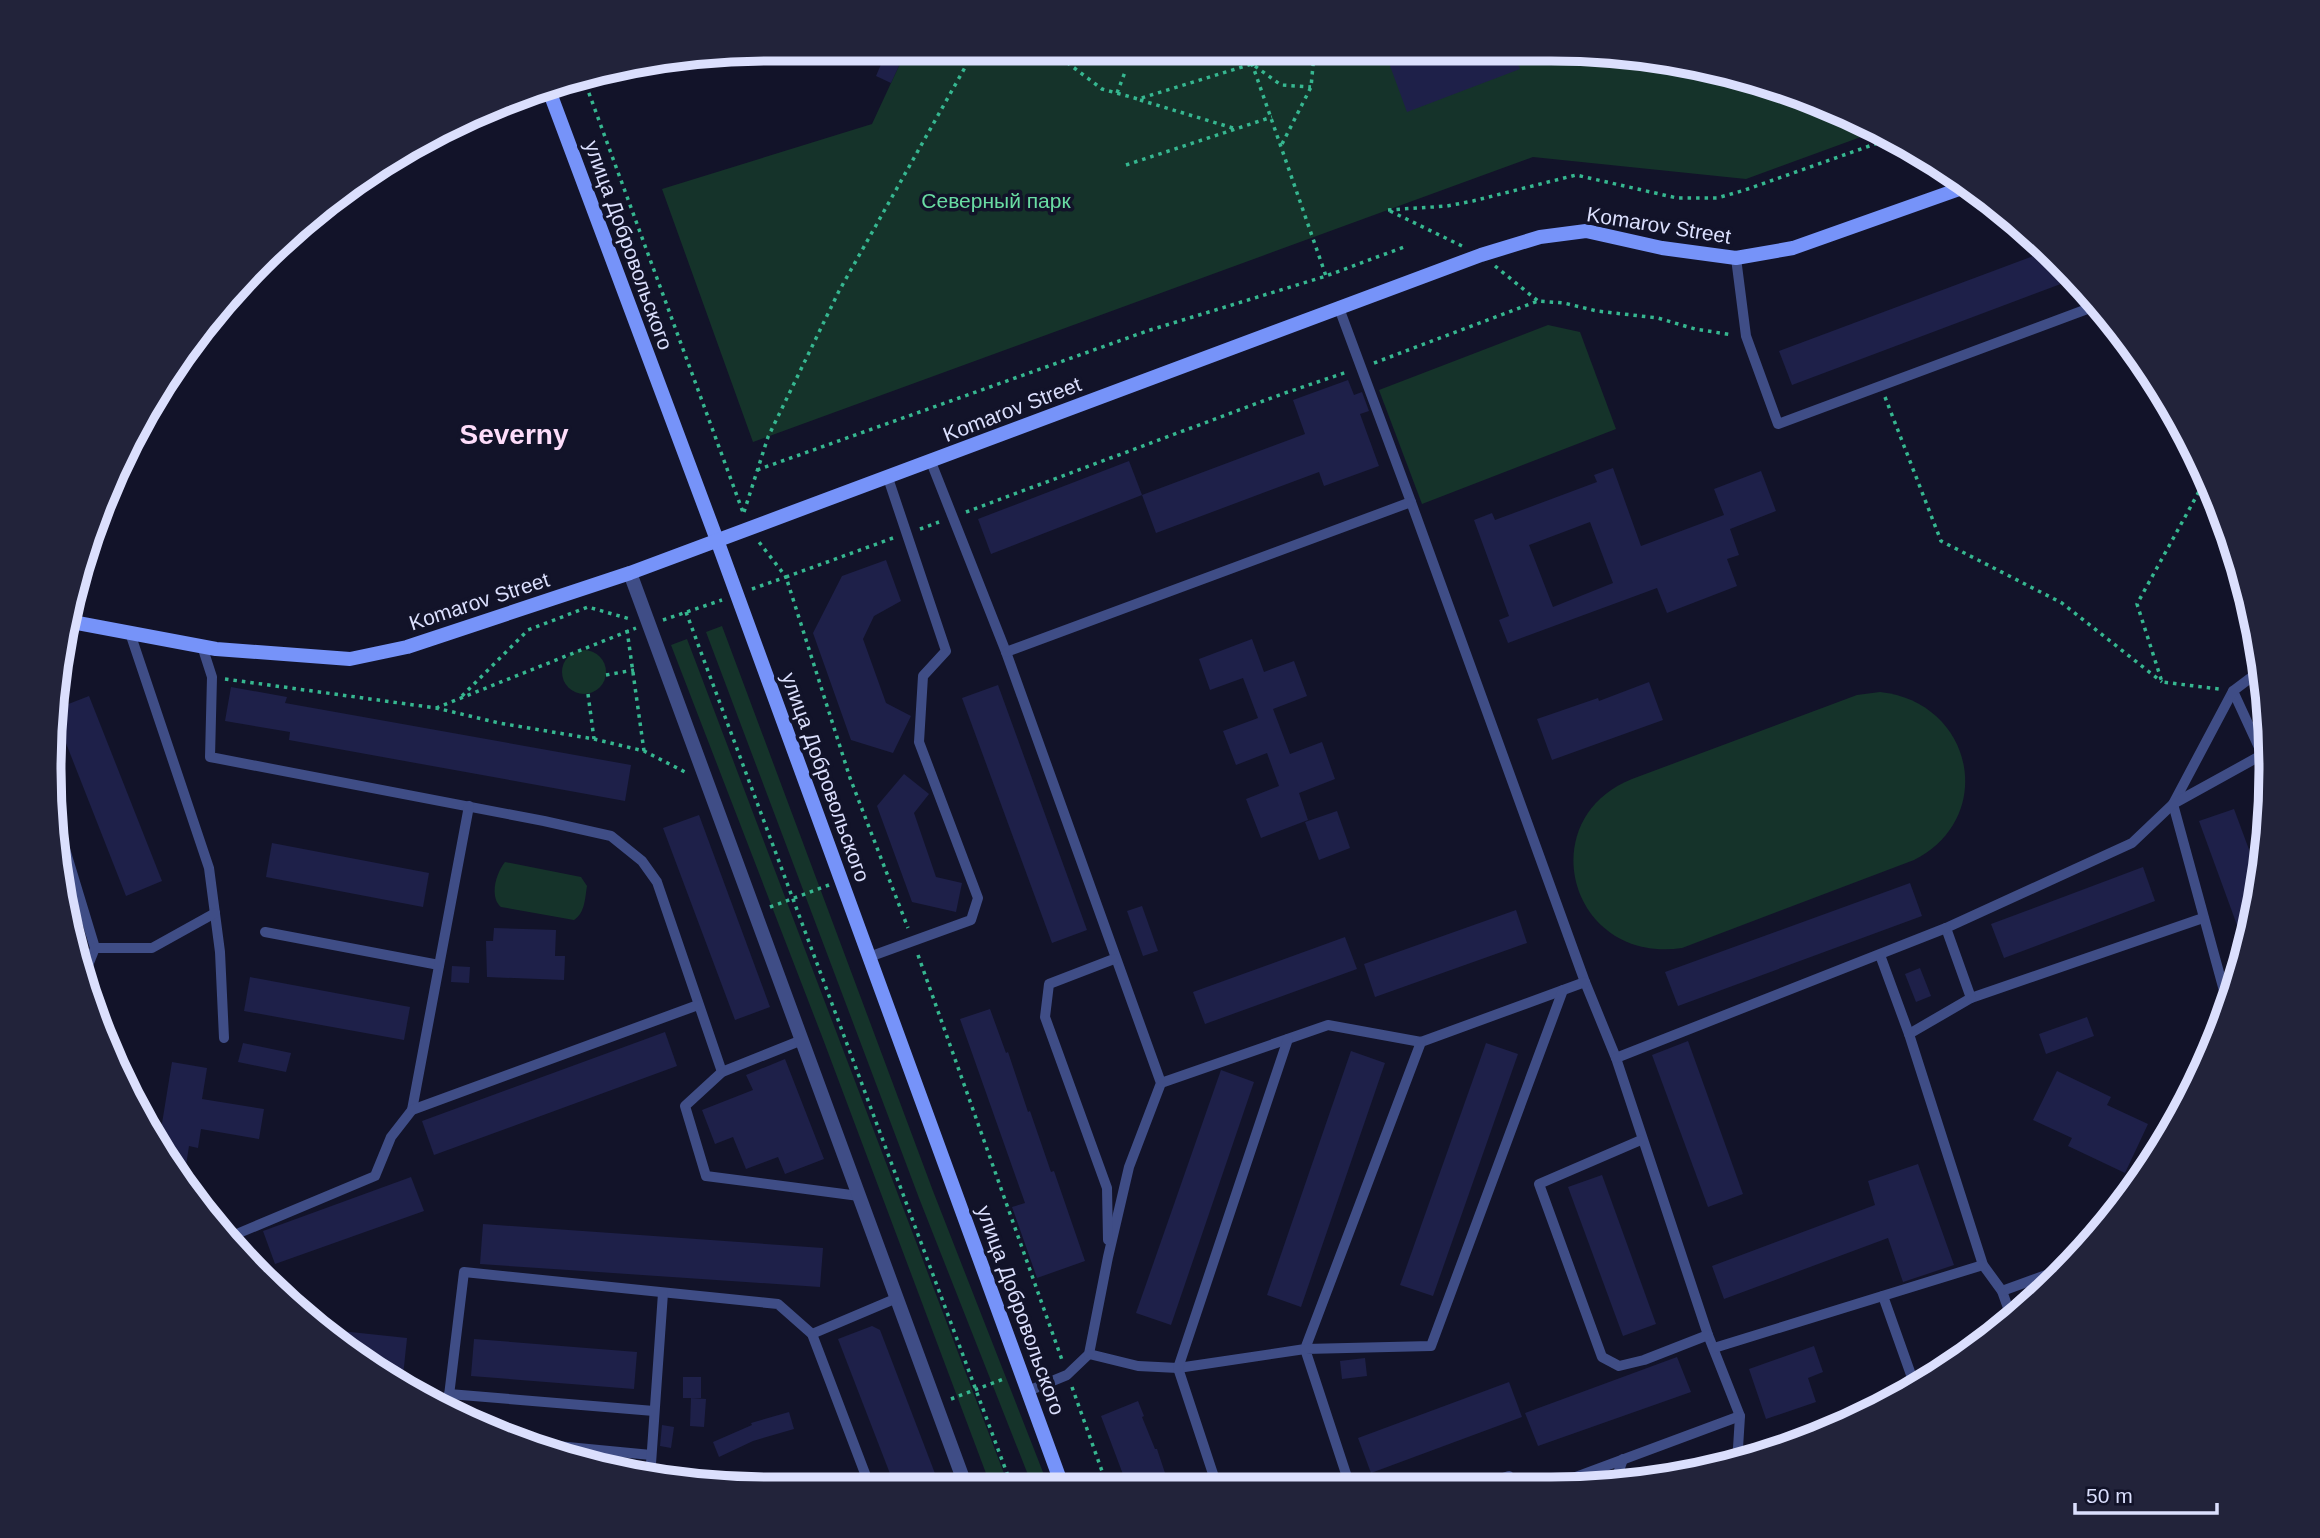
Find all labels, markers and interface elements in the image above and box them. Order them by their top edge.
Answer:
street label: улица Добровольского [580,137,678,353]
park label: Северный парк [921,189,1071,212]
street label: Komarov Street [1585,202,1733,248]
street label: Komarov Street [940,372,1084,446]
district label: Severny [460,419,569,450]
street label: Komarov Street [406,567,552,634]
street label: улица Добровольского [777,669,875,885]
street label: улица Добровольского [972,1202,1070,1418]
scale bar [2075,1472,2217,1516]
text: 50 m [2086,1484,2133,1507]

